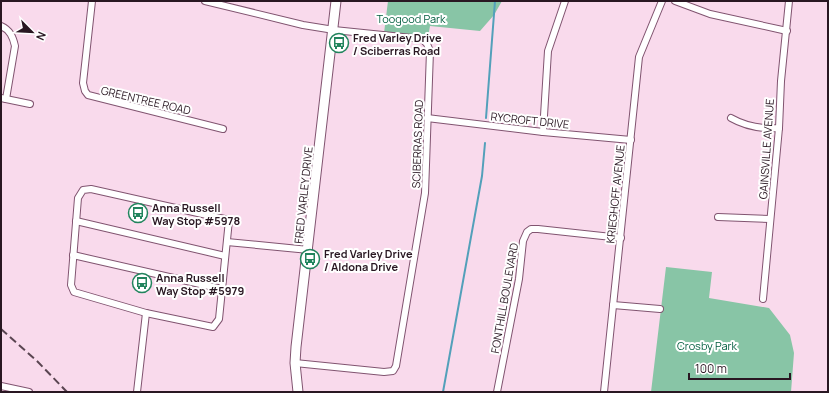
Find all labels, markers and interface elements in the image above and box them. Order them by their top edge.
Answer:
park label: Toogood Park [377,11,446,26]
north arrow [12,12,52,52]
text: N [33,30,50,43]
place label: Fred Varley Drive / Sciberras Road [353,30,442,58]
bus stop icon: Fred Varley Drive / Sciberras Road [328,32,350,54]
street label: GREENTREE ROAD [99,82,193,118]
street label: GAINSVILLE AVENUE [755,98,777,200]
street label: SCIBERRAS ROAD [408,99,426,189]
street label: RYCROFT DRIVE [490,108,570,132]
street label: KRIEGHOFF AVENUE [602,144,628,244]
street label: FRED VARLEY DRIVE [290,146,316,244]
place label: Anna Russell Way Stop #5978 [152,200,240,228]
bus stop icon: Anna Russell Way Stop #5978 [127,202,149,224]
street label: FONTHILL BOULEVARD [487,242,521,354]
place label: Fred Varley Drive / Aldona Drive [324,246,413,274]
bus stop icon: Fred Varley Drive / Aldona Drive [299,248,321,270]
place label: Anna Russell Way Stop #5979 [156,270,244,298]
bus stop icon: Anna Russell Way Stop #5979 [131,272,153,294]
park label: Crosby Park [677,338,738,353]
scale bar [689,355,790,381]
text: 100 m [695,360,727,377]

